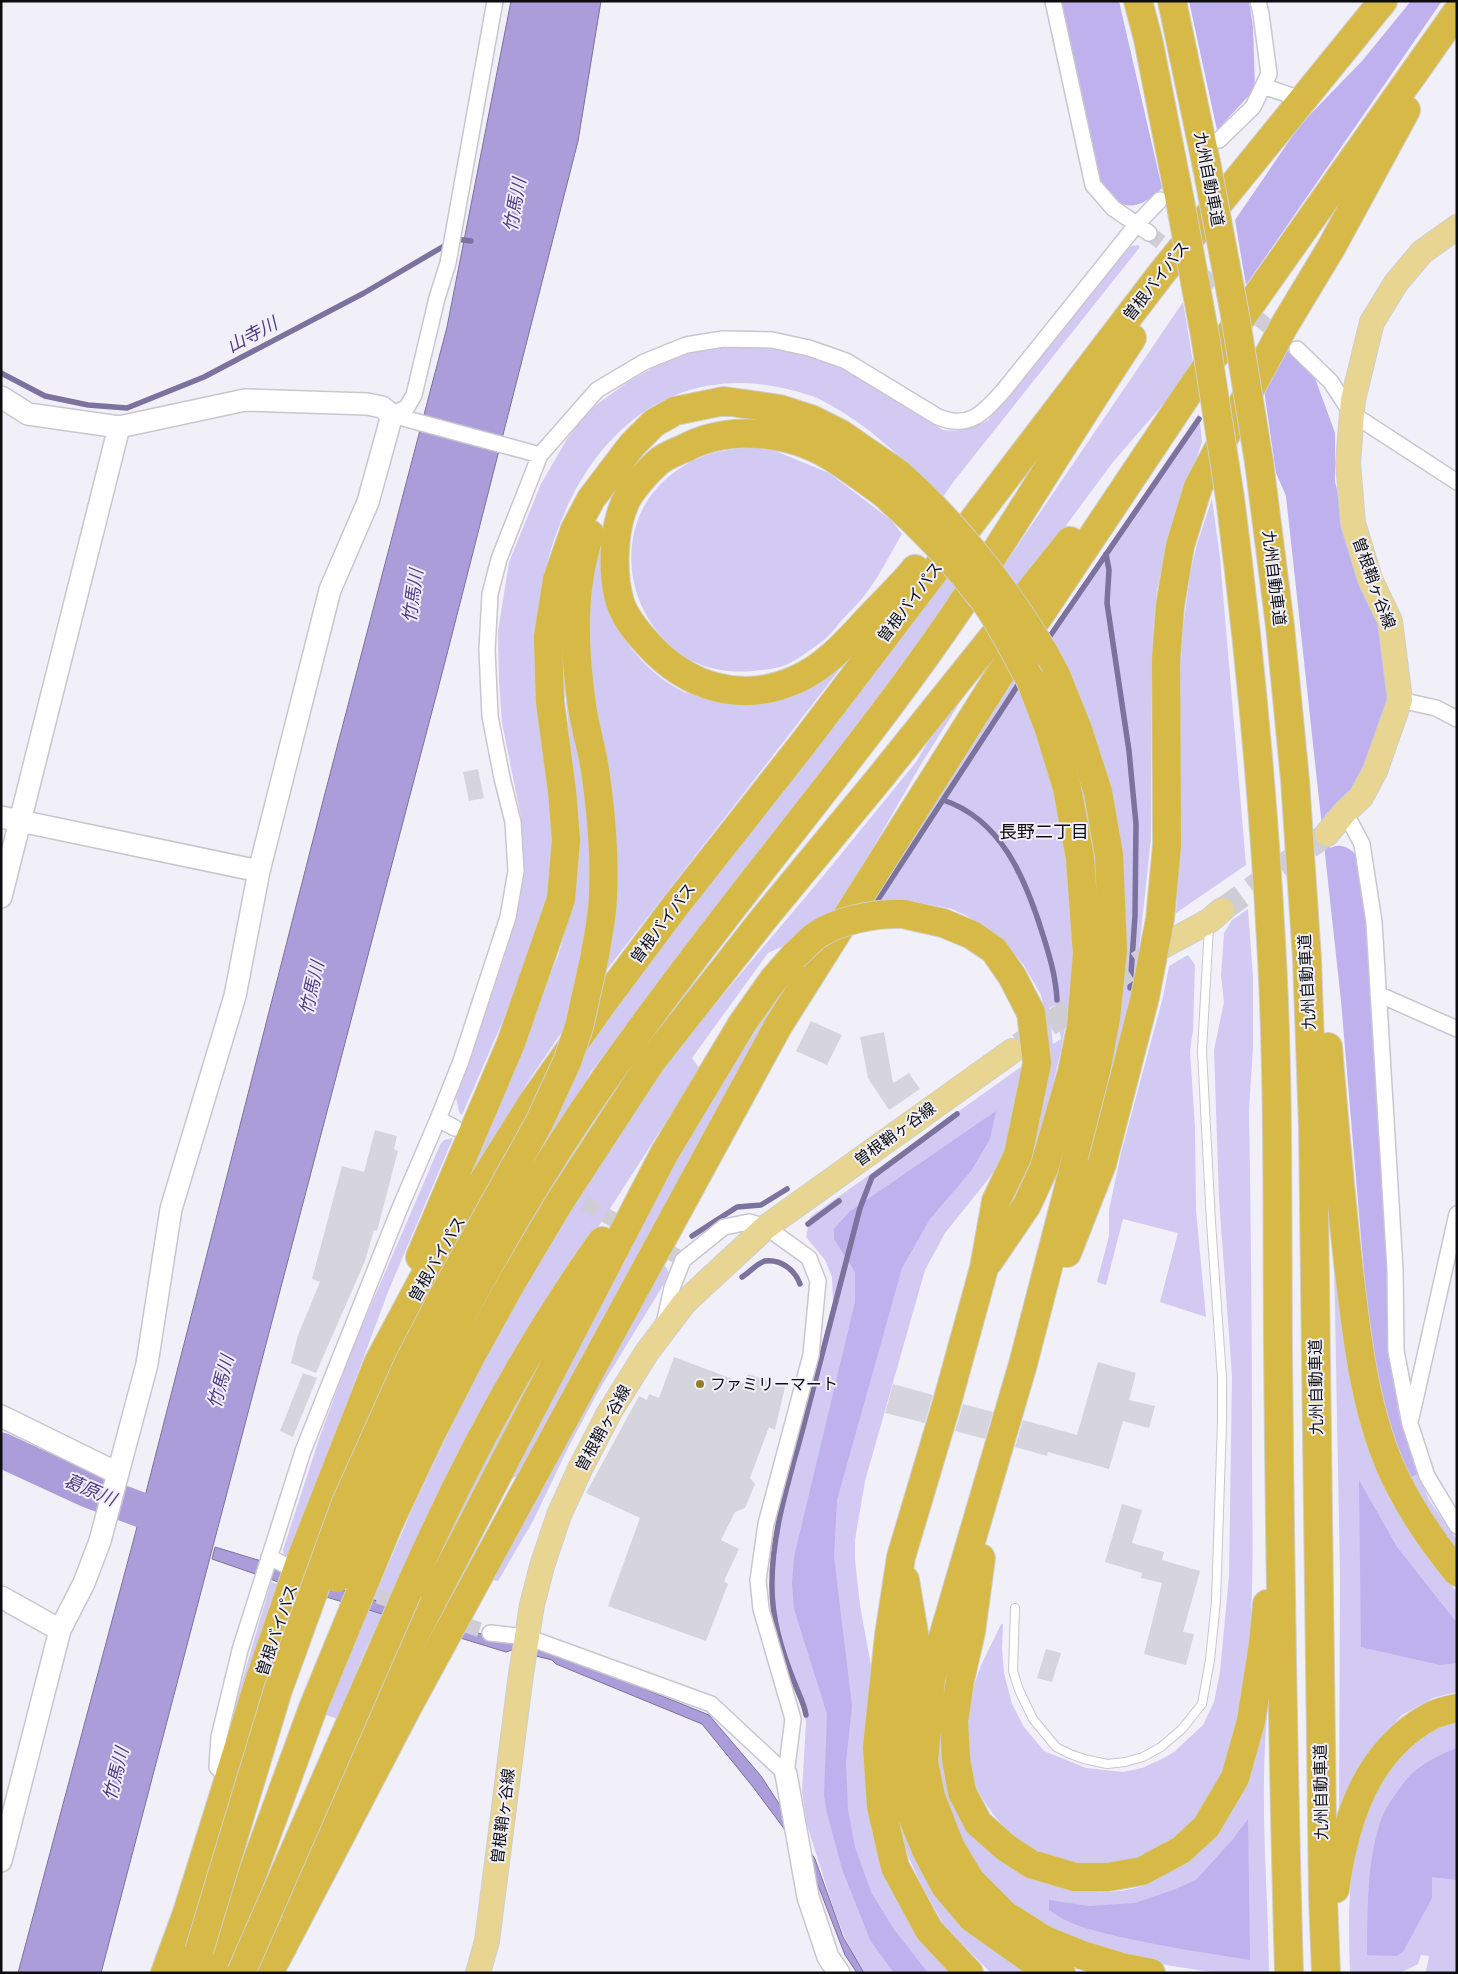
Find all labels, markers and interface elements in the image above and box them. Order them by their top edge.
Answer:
street label: 九州自動車道 [1191,130,1227,228]
water label: 竹馬川 [499,175,531,233]
street label: 曽根バイパス [1119,237,1193,325]
water label: 山寺川 [223,312,283,357]
street label: 九州自動車道 [1259,529,1289,627]
street label: 曽根鞘ヶ谷線 [1349,535,1399,631]
street label: 曽根バイパス [874,558,946,646]
water label: 竹馬川 [398,566,428,624]
district label: 長野二丁目 [999,821,1089,843]
street label: 曽根バイパス [627,879,699,967]
street label: 九州自動車道 [1295,934,1319,1030]
water label: 竹馬川 [295,957,329,1017]
street label: 曽根鞘ヶ谷線 [851,1098,939,1170]
street label: 曽根バイパス [405,1213,469,1305]
street label: 九州自動車道 [1306,1339,1326,1435]
water label: 竹馬川 [203,1351,239,1411]
place label: ファミリーマート [710,1375,838,1394]
marker: ファミリーマート [694,1378,706,1390]
street label: 曽根鞘ヶ谷線 [571,1381,635,1475]
water label: 葛原川 [61,1469,121,1511]
street label: 曽根バイパス [252,1582,302,1678]
water label: 竹馬川 [99,1743,134,1803]
street label: 九州自動車道 [1311,1744,1331,1840]
street label: 曽根鞘ヶ谷線 [488,1767,518,1865]

